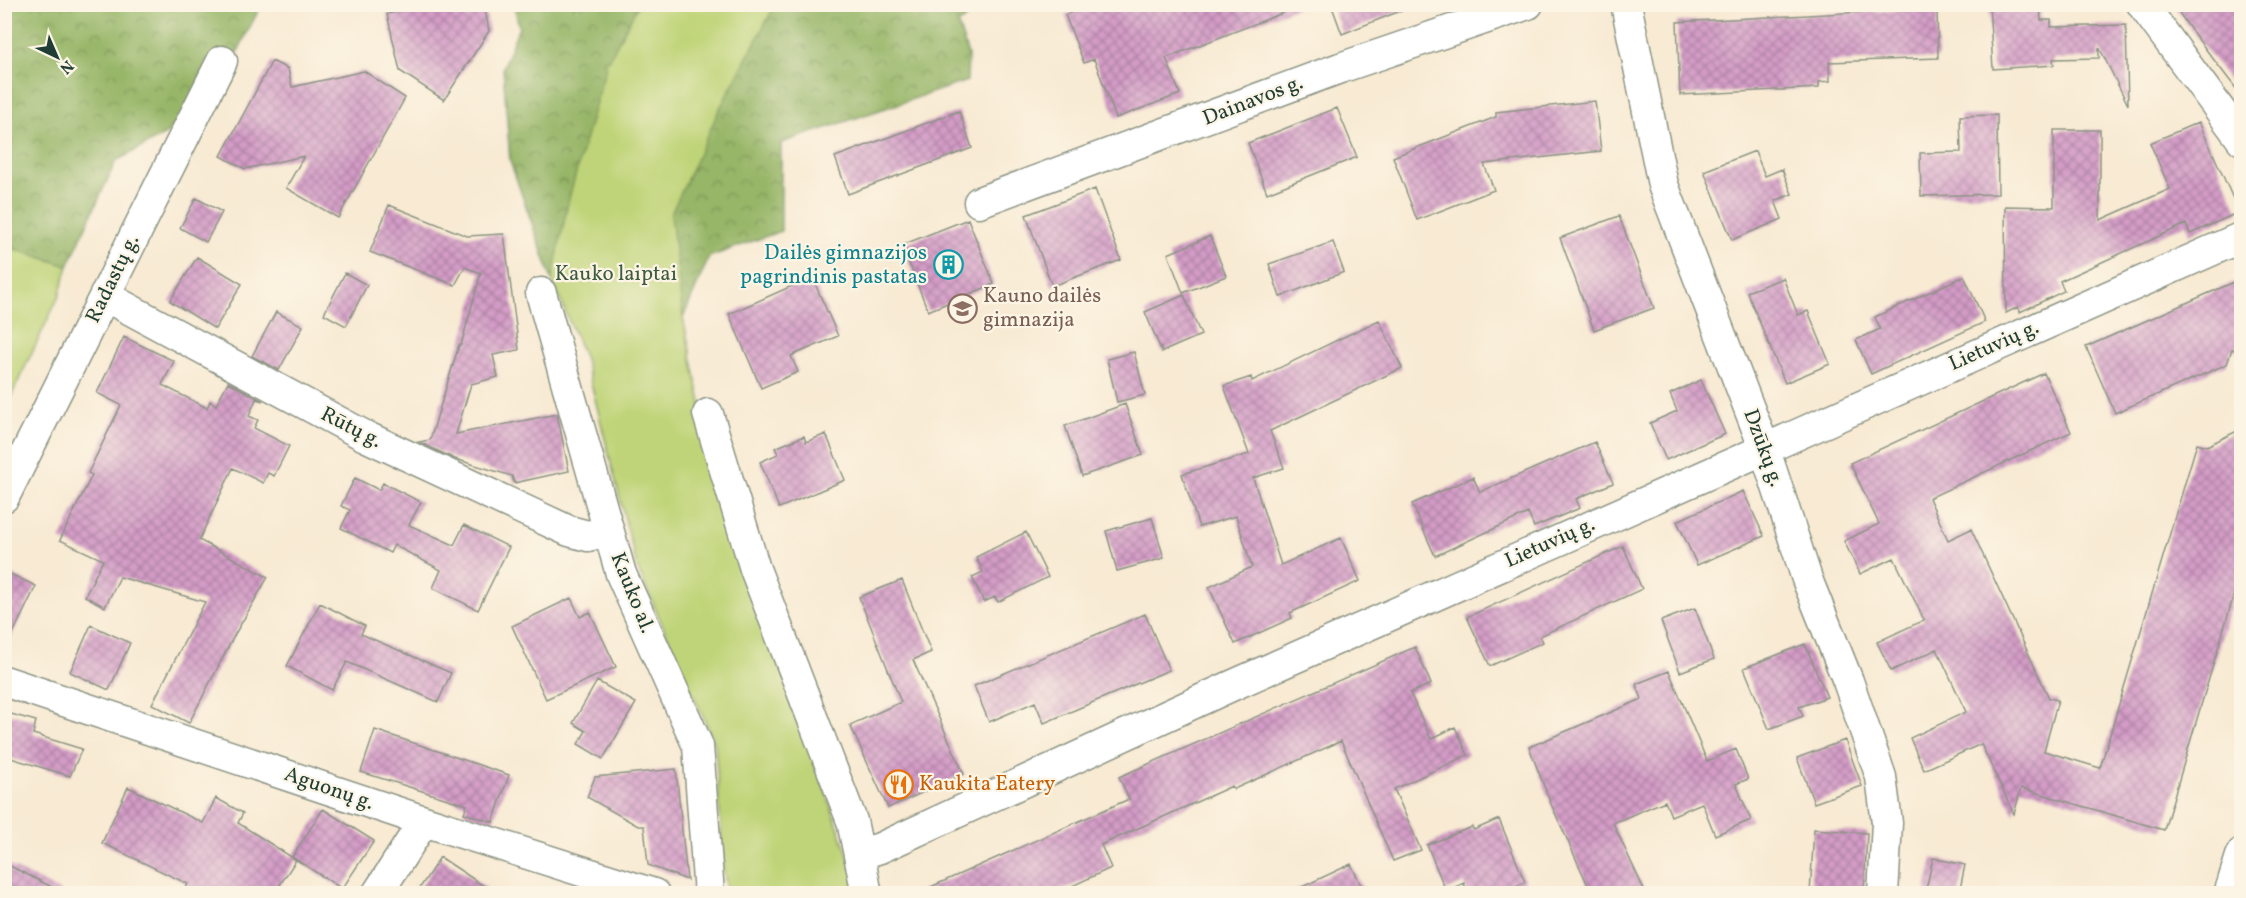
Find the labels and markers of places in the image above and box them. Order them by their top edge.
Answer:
place label: Dailės gimnazijos pagrindinis pastatas [740,239,927,292]
building icon: Dailės gimnazijos pagrindinis pastatas [932,249,964,281]
place label: Kauno dailės gimnazija [983,282,1101,335]
school or university icon: Kauno dailės gimnazija [946,292,978,324]
restaurant icon: Kaukita Eatery [882,768,914,800]
place label: Kaukita Eatery [919,770,1056,799]

